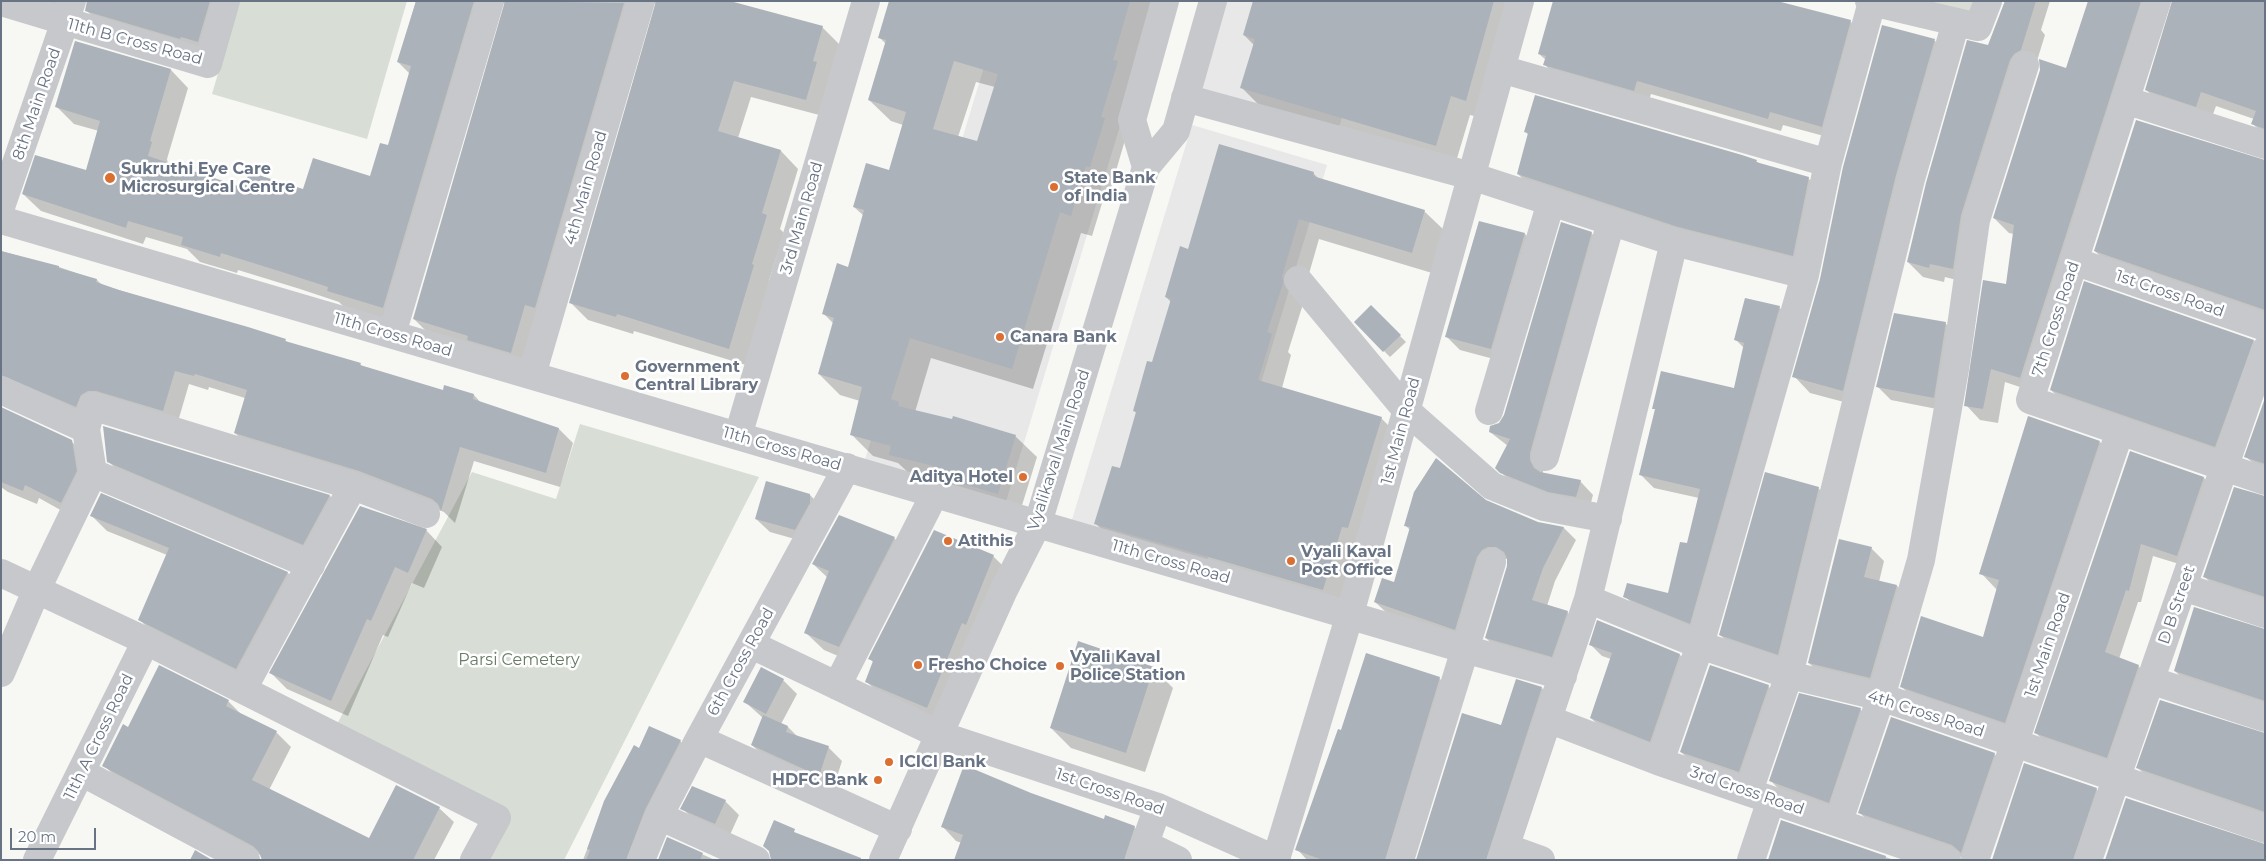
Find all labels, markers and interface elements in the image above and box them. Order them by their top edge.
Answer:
street label: 11th B Cross Road [66,15,204,69]
street label: 8th Main Road [9,45,65,163]
street label: 4th Main Road [561,129,611,247]
place label: Sukruthi Eye Care Microsurgical Centre [121,159,295,197]
street label: 3rd Main Road [777,160,827,276]
place label: State Bank of India [1064,168,1156,206]
marker: Sukruthi Eye Care Microsurgical Centre [103,171,117,185]
marker: State Bank of India [1048,181,1060,193]
street label: 7th Cross Road [2028,259,2084,379]
street label: 1st Cross Road [2113,266,2227,322]
street label: 11th Cross Road [332,309,454,361]
place label: Canara Bank [1010,327,1117,347]
marker: Canara Bank [994,331,1006,343]
place label: Government Central Library [635,357,758,395]
street label: Vyalikaval Main Road [1024,367,1094,533]
marker: Government Central Library [619,370,631,382]
street label: 1st Main Road [1377,375,1425,487]
street label: 11th Cross Road [721,423,843,475]
place label: Aditya Hotel [910,467,1013,487]
marker: Aditya Hotel [1017,471,1029,483]
place label: Atithis [958,531,1013,551]
marker: Atithis [942,535,954,547]
street label: 11th Cross Road [1110,536,1232,588]
place label: Vyali Kaval Post Office [1301,542,1393,580]
marker: Vyali Kaval Post Office [1285,555,1297,567]
street label: D B Street [2155,563,2199,647]
street label: 1st Main Road [2021,590,2075,700]
street label: 6th Cross Road [703,605,779,719]
place label: Vyali Kaval Police Station [1070,647,1186,685]
park label: Parsi Cemetery [458,650,580,670]
place label: Fresho Choice [928,655,1047,675]
marker: Fresho Choice [912,659,924,671]
marker: Vyali Kaval Police Station [1054,660,1066,672]
street label: 11th A Cross Road [60,671,138,803]
street label: 4th Cross Road [1865,686,1987,742]
place label: ICICI Bank [899,752,986,772]
marker: ICICI Bank [883,756,895,768]
street label: 3rd Cross Road [1687,762,1807,820]
street label: 1st Cross Road [1053,764,1167,820]
place label: HDFC Bank [772,770,868,790]
marker: HDFC Bank [872,774,884,786]
scale bar [12,818,99,850]
text: 20 m [18,827,56,846]

